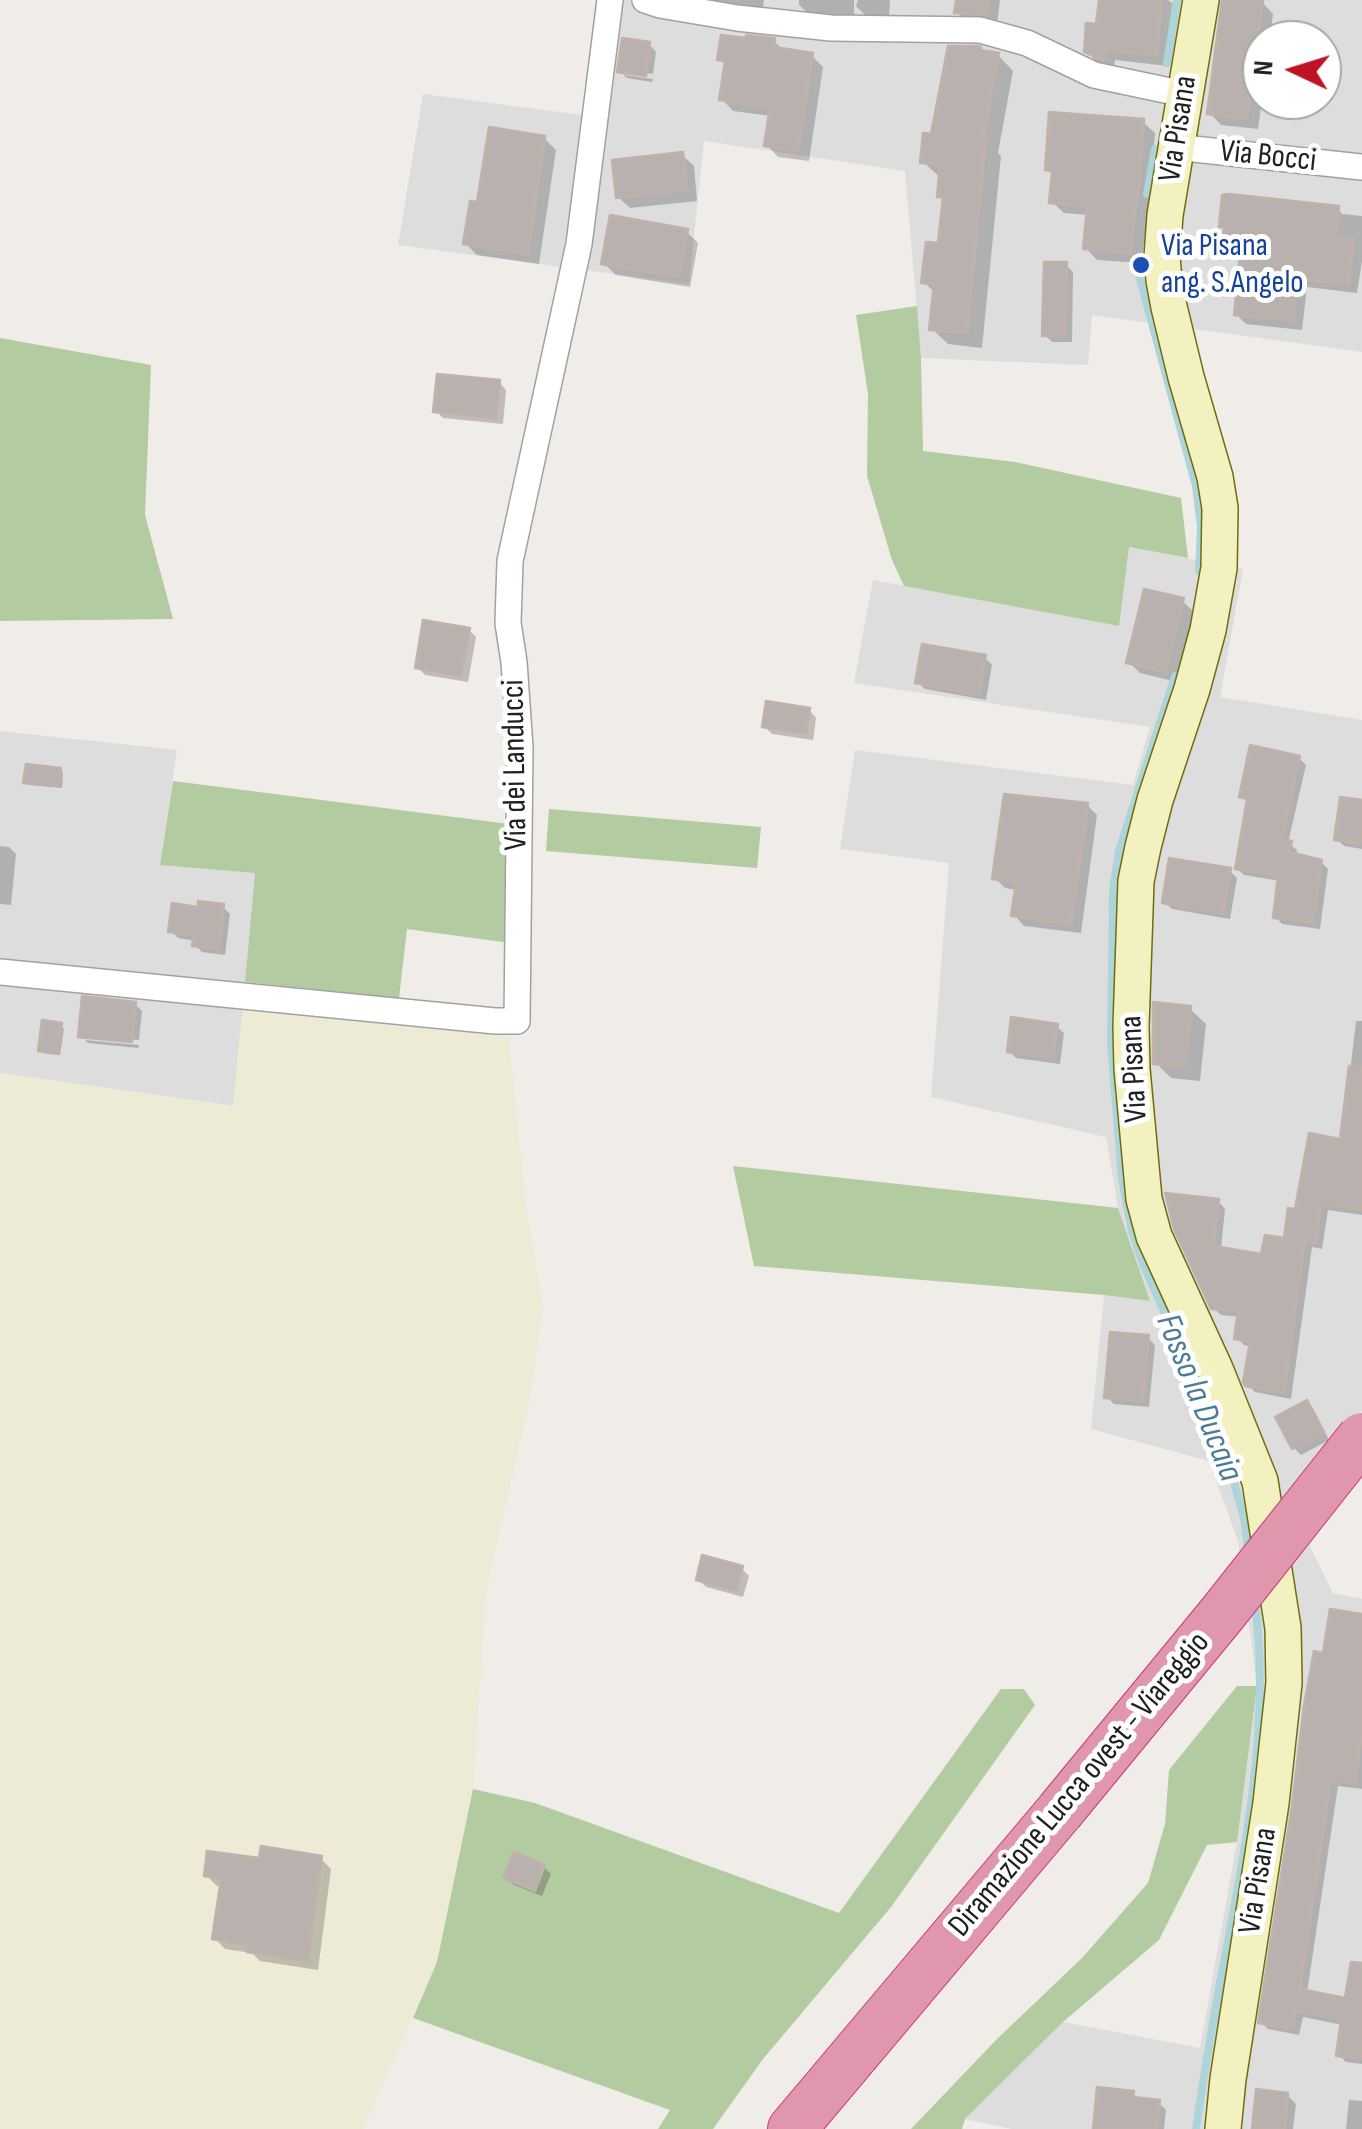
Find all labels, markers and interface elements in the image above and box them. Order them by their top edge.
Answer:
north arrow [1242,20,1342,120]
text: N [1247,59,1281,77]
street label: Via Pisana [1152,73,1206,185]
street label: Via Bocci [1218,133,1318,181]
place label: Via Pisana ang. S.Angelo [1161,228,1304,303]
marker: Via Pisana ang. S.Angelo [1130,254,1152,276]
street label: Via dei Landucci [495,679,537,851]
street label: Via Pisana [1113,1015,1157,1123]
water label: Fosso la Ducaia [1145,1308,1251,1488]
street label: Diramazione Lucca ovest - Viareggio [941,1625,1219,1945]
street label: Via Pisana [1232,1825,1286,1937]

